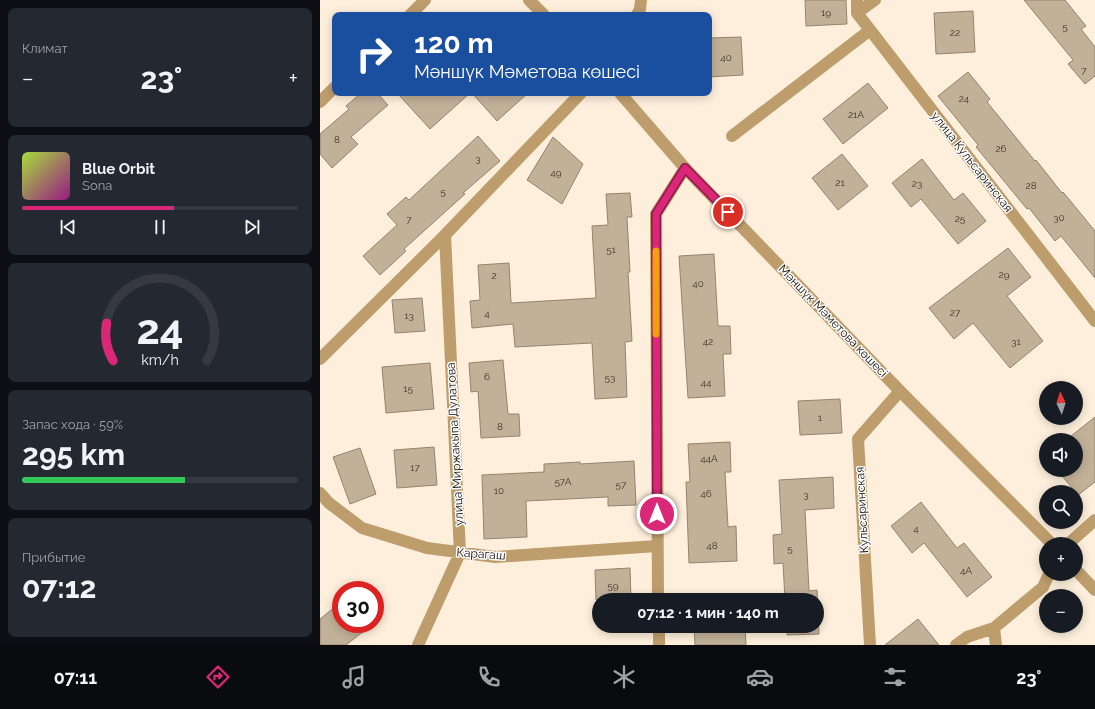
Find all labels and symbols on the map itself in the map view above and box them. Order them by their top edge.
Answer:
house number: 19 [821,7,831,18]
house number: 5 [1062,21,1068,32]
house number: 22 [950,27,960,38]
house number: 40 [720,52,732,63]
house number: 7 [1081,65,1087,76]
house number: 24 [959,93,970,104]
house number: 21А [848,109,864,120]
street label: улица Кульсаринская [928,109,1016,215]
house number: 8 [334,134,340,145]
house number: 26 [995,143,1007,154]
house number: 3 [475,153,481,164]
house number: 49 [550,167,562,178]
house number: 21 [835,177,845,188]
house number: 23 [912,178,922,189]
house number: 28 [1025,180,1037,191]
house number: 5 [440,186,446,197]
pin [711,195,745,229]
house number: 30 [1053,212,1065,223]
house number: 25 [955,213,966,224]
house number: 7 [406,214,412,225]
house number: 51 [606,244,617,255]
street label: Мәншүк Мәметова көшесі [776,262,890,380]
house number: 29 [998,269,1010,280]
house number: 2 [491,270,497,281]
house number: 40 [692,278,704,289]
house number: 27 [950,307,961,318]
house number: 4 [484,308,490,319]
house number: 13 [404,310,414,321]
house number: 42 [703,336,713,347]
house number: 31 [1011,336,1022,347]
street label: улица Миржакыпа Дулатова [444,362,466,526]
house number: 6 [484,371,490,382]
house number: 53 [605,372,615,383]
house number: 44 [701,377,712,388]
north arrow [1039,381,1083,425]
house number: 15 [403,383,413,394]
house number: 1 [818,412,823,423]
house number: 8 [497,421,503,432]
house number: 44А [700,453,718,464]
house number: 17 [410,462,420,473]
street label: Кульсаринская [853,466,871,554]
house number: 57А [554,476,572,487]
house number: 57 [616,479,627,490]
house number: 10 [494,485,504,496]
house number: 46 [700,488,712,499]
house number: 3 [803,489,809,500]
position arrow [636,493,678,535]
house number: 4 [913,523,919,534]
house number: 48 [706,540,718,551]
house number: 5 [787,543,793,554]
street label: Карагаш [456,545,506,563]
house number: 4А [960,565,972,576]
house number: 59 [607,580,619,591]
speed limit sign: 30 [332,581,384,633]

